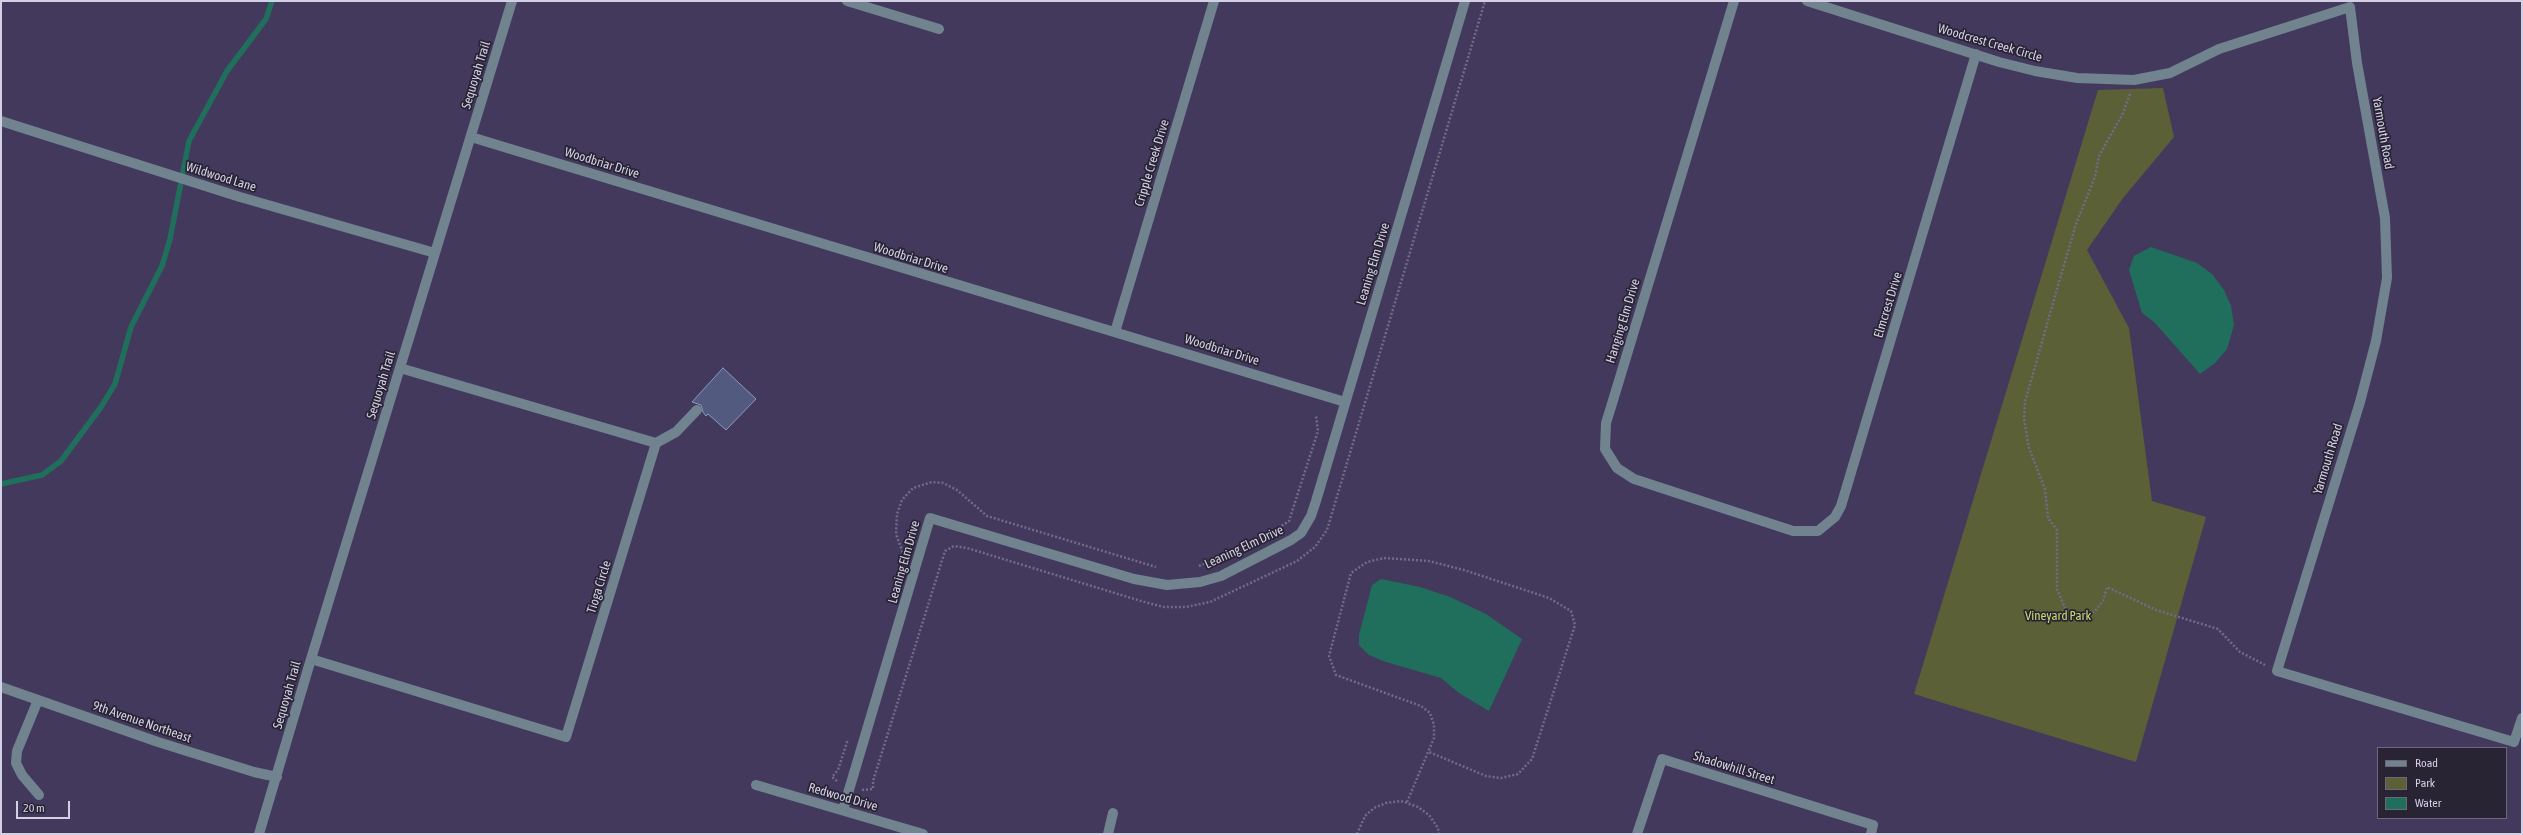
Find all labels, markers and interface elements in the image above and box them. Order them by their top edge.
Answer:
street label: Woodcrest Creek Circle [1936,21,2044,65]
street label: Sequoyah Trail [458,39,494,111]
street label: Yarmouth Road [2369,96,2397,170]
street label: Cripple Creek Drive [1131,118,1173,208]
street label: Woodbriar Drive [563,144,641,182]
street label: Wildwood Lane [184,159,258,195]
street label: Leaning Elm Drive [1353,221,1393,307]
street label: Woodbriar Drive [872,239,950,277]
street label: Elmcrest Drive [1871,270,1905,340]
street label: Hanging Elm Drive [1603,277,1643,365]
street label: Woodbriar Drive [1183,331,1261,369]
street label: Sequoyah Trail [363,349,399,421]
street label: Yarmouth Road [2310,422,2346,496]
street label: Leaning Elm Drive [885,519,923,605]
street label: Leaning Elm Drive [1202,522,1286,572]
street label: Tioga Circle [584,559,614,615]
park label: Vineyard Park [2025,608,2091,624]
street label: Sequoyah Trail [270,659,304,731]
street label: 9th Avenue Northeast [91,698,193,746]
legend [2377,747,2507,819]
street label: Shadowhill Street [1691,748,1777,788]
text: Road [2415,756,2438,770]
text: Park [2415,776,2435,790]
street label: Redwood Drive [806,780,880,814]
scale bar [18,793,72,819]
text: Water [2415,796,2441,810]
text: 20 m [23,801,45,815]

